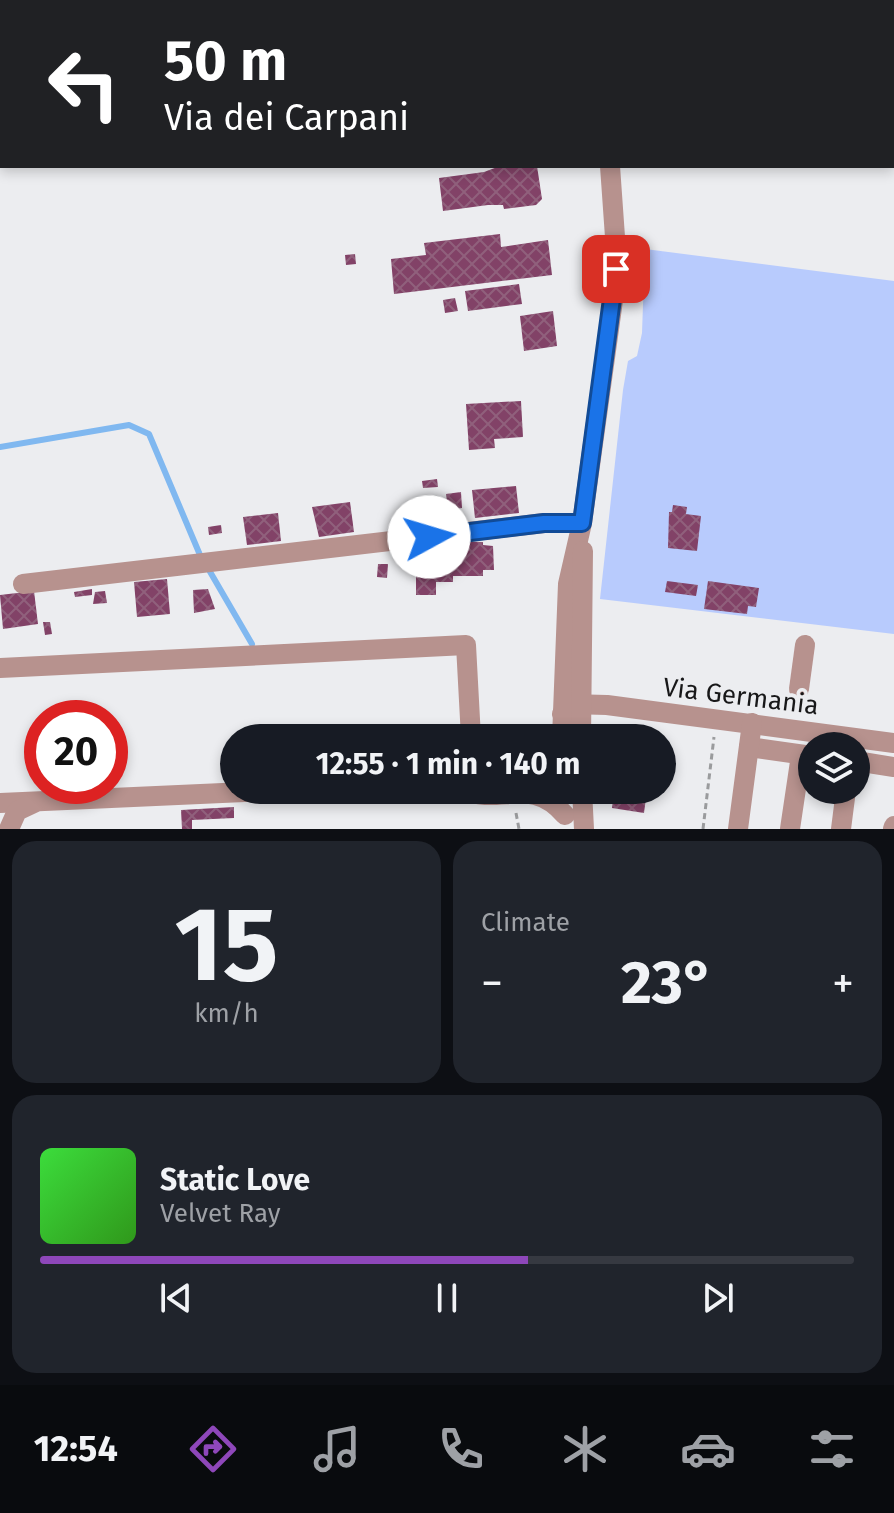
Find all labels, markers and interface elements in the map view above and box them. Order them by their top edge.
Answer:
text: 50 m [164,28,287,95]
icon: left [32,32,136,136]
text: Via dei Carpani [164,96,409,140]
pin [582,235,650,303]
icon: arrive [594,247,638,291]
position arrow [387,495,471,579]
street label: Via Germania [661,672,821,721]
speed limit sign: 20 [24,700,128,804]
map controls [798,732,870,804]
button: layers [798,732,870,804]
text: 12:55 · 1 min · 140 m [316,746,580,782]
text: 15 [174,883,279,1008]
text: Climate [481,907,570,938]
text: 23° [621,947,714,1019]
text: − [481,957,503,1010]
text: + [832,957,854,1010]
text: km/h [194,998,259,1029]
text: Static Love [160,1162,310,1198]
text: Velvet Ray [160,1198,280,1229]
icon: previous [154,1276,198,1320]
icon: pause [425,1276,469,1320]
icon: next [696,1276,740,1320]
icon: directions [185,1421,241,1477]
icon: music [309,1421,365,1477]
icon: phone [433,1421,489,1477]
icon: climate [557,1421,613,1477]
icon: car [680,1421,736,1477]
icon: filters [804,1421,860,1477]
text: 12:54 [34,1427,118,1471]

